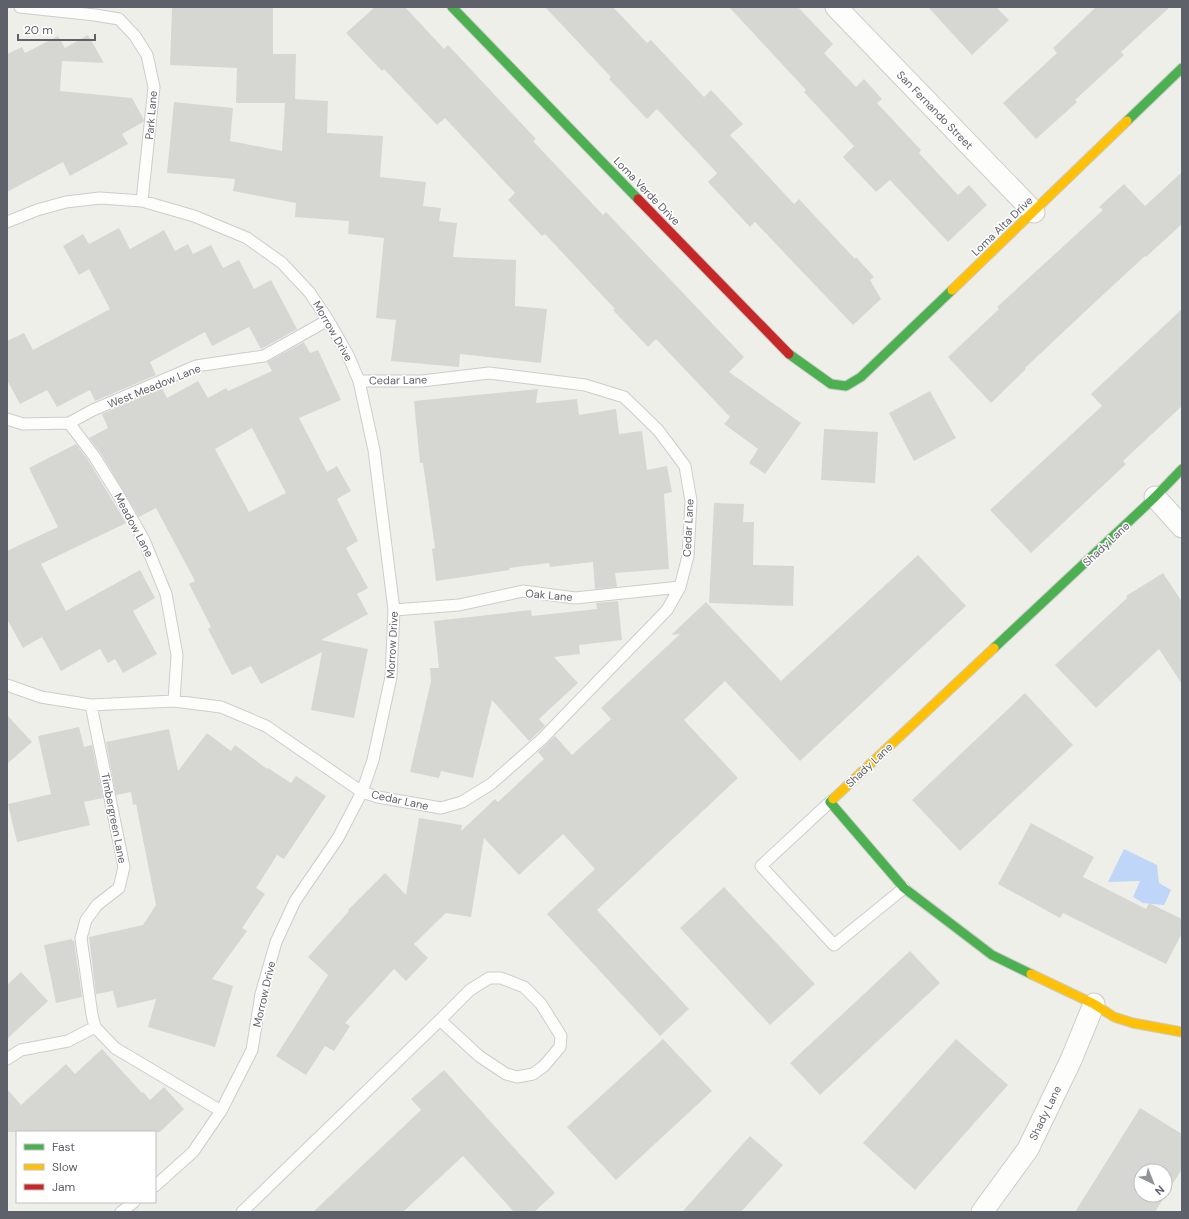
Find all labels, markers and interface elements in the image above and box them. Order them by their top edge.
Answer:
scale bar [18,16,95,42]
text: 20 m [24,22,53,38]
street label: San Fernando Street [894,68,976,152]
street label: Park Lane [142,90,160,140]
street label: Loma Verde Drive [611,154,683,228]
street label: Loma Alta Drive [968,193,1036,259]
street label: Morrow Drive [310,298,356,364]
street label: West Meadow Lane [105,361,203,411]
street label: Cedar Lane [369,372,427,388]
street label: Meadow Lane [111,491,157,559]
street label: Cedar Lane [679,498,697,558]
street label: Shady Lane [1080,519,1132,569]
street label: Oak Lane [525,586,573,604]
street label: Morrow Drive [383,611,401,679]
street label: Shady Lane [843,740,895,790]
street label: Timbergreen Lane [98,772,130,864]
street label: Cedar Lane [370,787,430,813]
street label: Morrow Drive [250,960,278,1028]
street label: Shady Lane [1026,1083,1064,1143]
legend [16,1131,156,1203]
text: Fast [52,1139,75,1155]
text: Slow [52,1159,78,1175]
north arrow [1133,1163,1173,1203]
text: Jam [52,1179,75,1195]
text: N [1152,1182,1168,1198]

